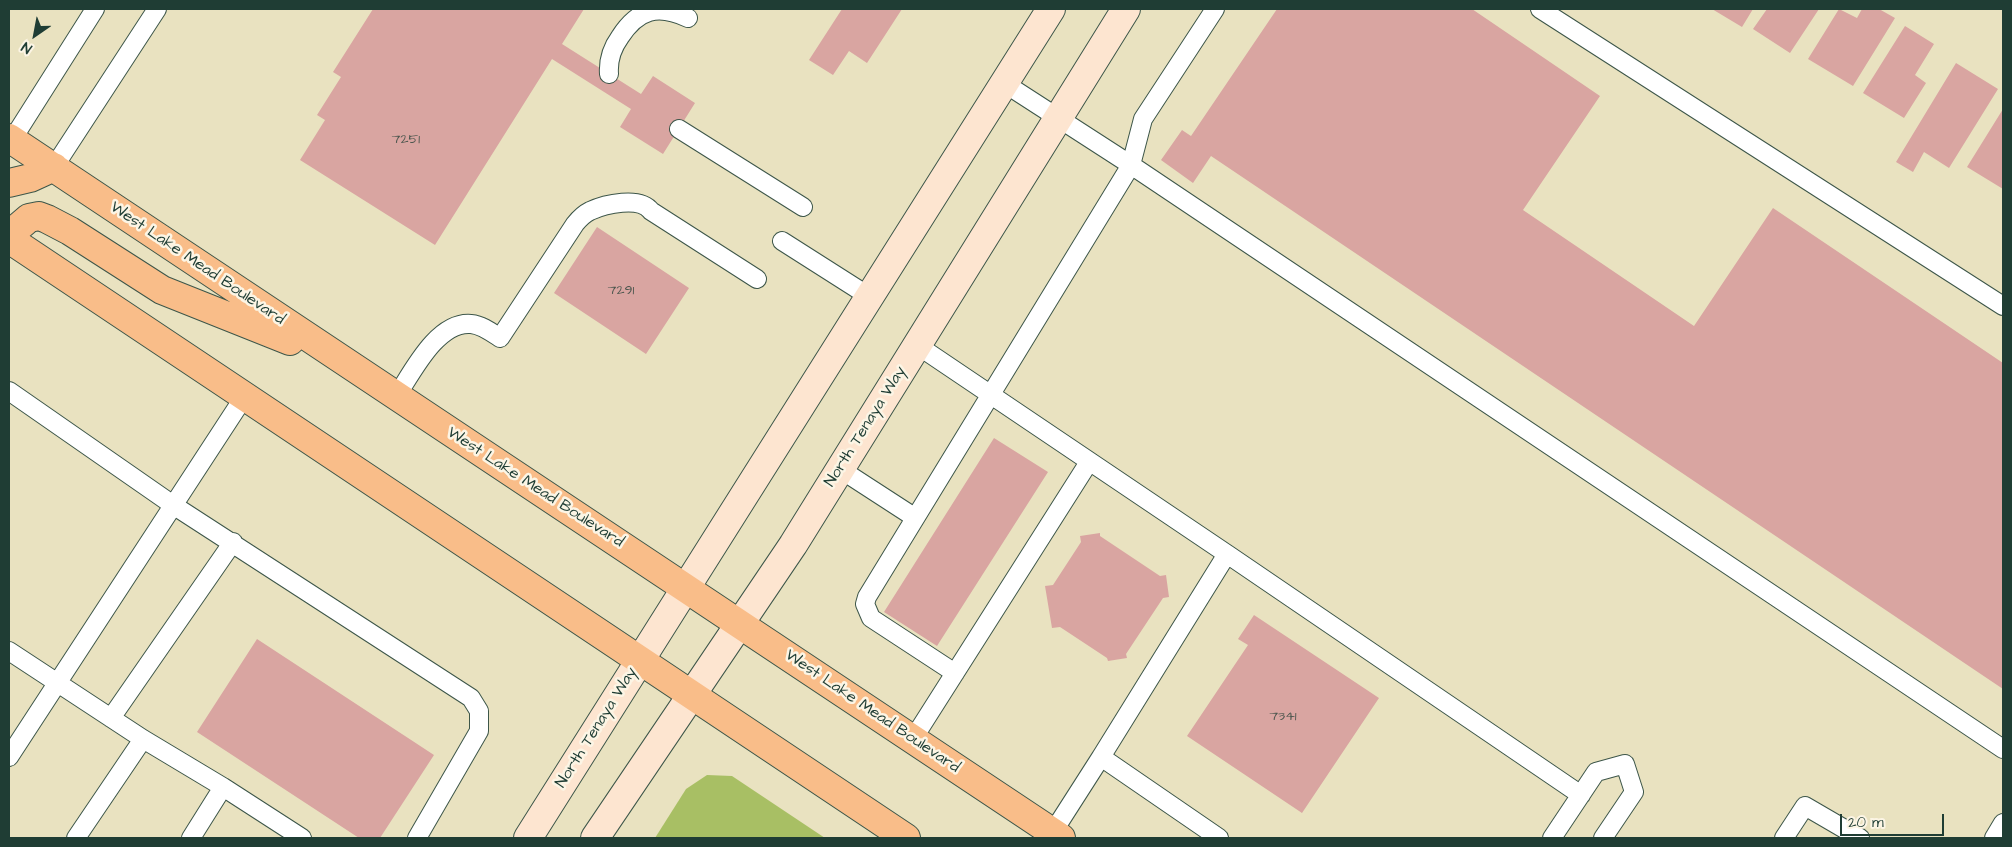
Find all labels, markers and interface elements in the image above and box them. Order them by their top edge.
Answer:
north arrow [10,10,60,60]
text: N [18,37,36,58]
house number: 7251 [392,132,420,148]
street label: West Lake Mead Boulevard [106,198,288,330]
house number: 7291 [608,283,634,299]
street label: North Tenaya Way [821,363,911,491]
street label: West Lake Mead Boulevard [443,424,627,552]
street label: West Lake Mead Boulevard [781,646,963,778]
street label: North Tenaya Way [552,664,642,792]
house number: 7341 [1269,709,1297,725]
scale bar [1842,804,1946,836]
text: 20 m [1848,812,1884,833]

